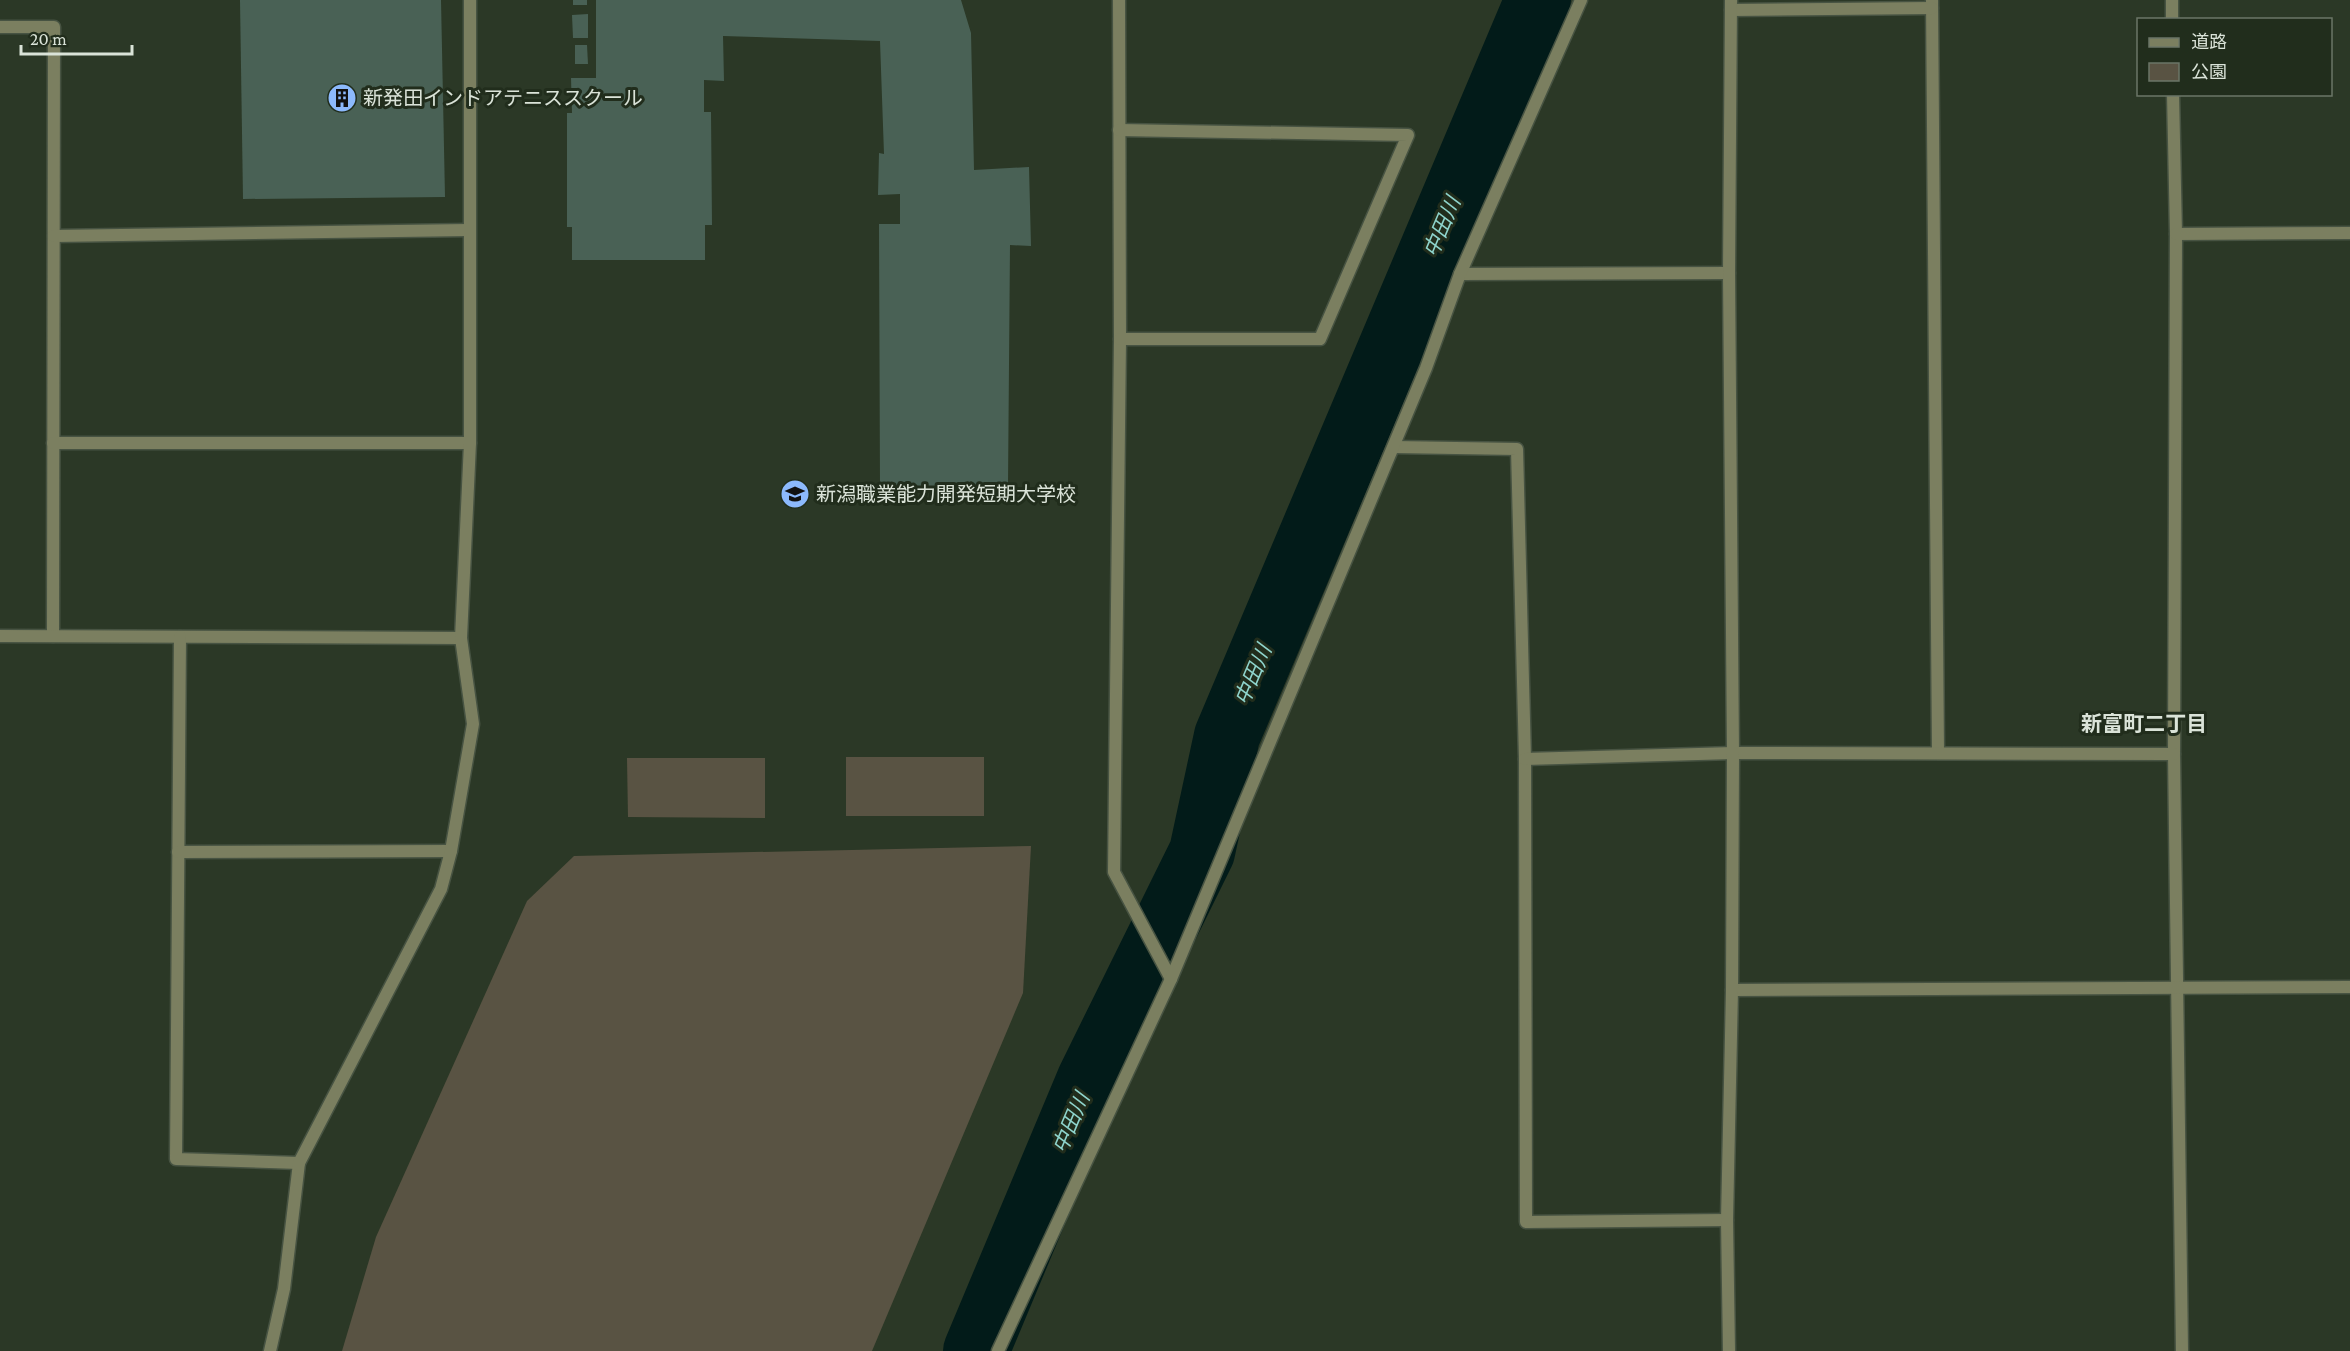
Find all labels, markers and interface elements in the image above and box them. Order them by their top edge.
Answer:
scale bar [21,18,132,56]
legend [2137,18,2332,96]
text: 20 m [30,29,67,49]
text: 道路 [2191,32,2227,52]
text: 公園 [2191,62,2227,82]
building icon: 新発田インドアテニススクール [326,82,358,114]
place label: 新発田インドアテニススクール [363,87,643,109]
water label: 中田川 [1419,191,1466,261]
school or university icon: 新潟職業能力開発短期大学校 [779,478,811,510]
place label: 新潟職業能力開発短期大学校 [816,483,1076,505]
water label: 中田川 [1230,639,1277,709]
district label: 新富町二丁目 [2081,712,2207,736]
water label: 中田川 [1048,1087,1095,1157]

